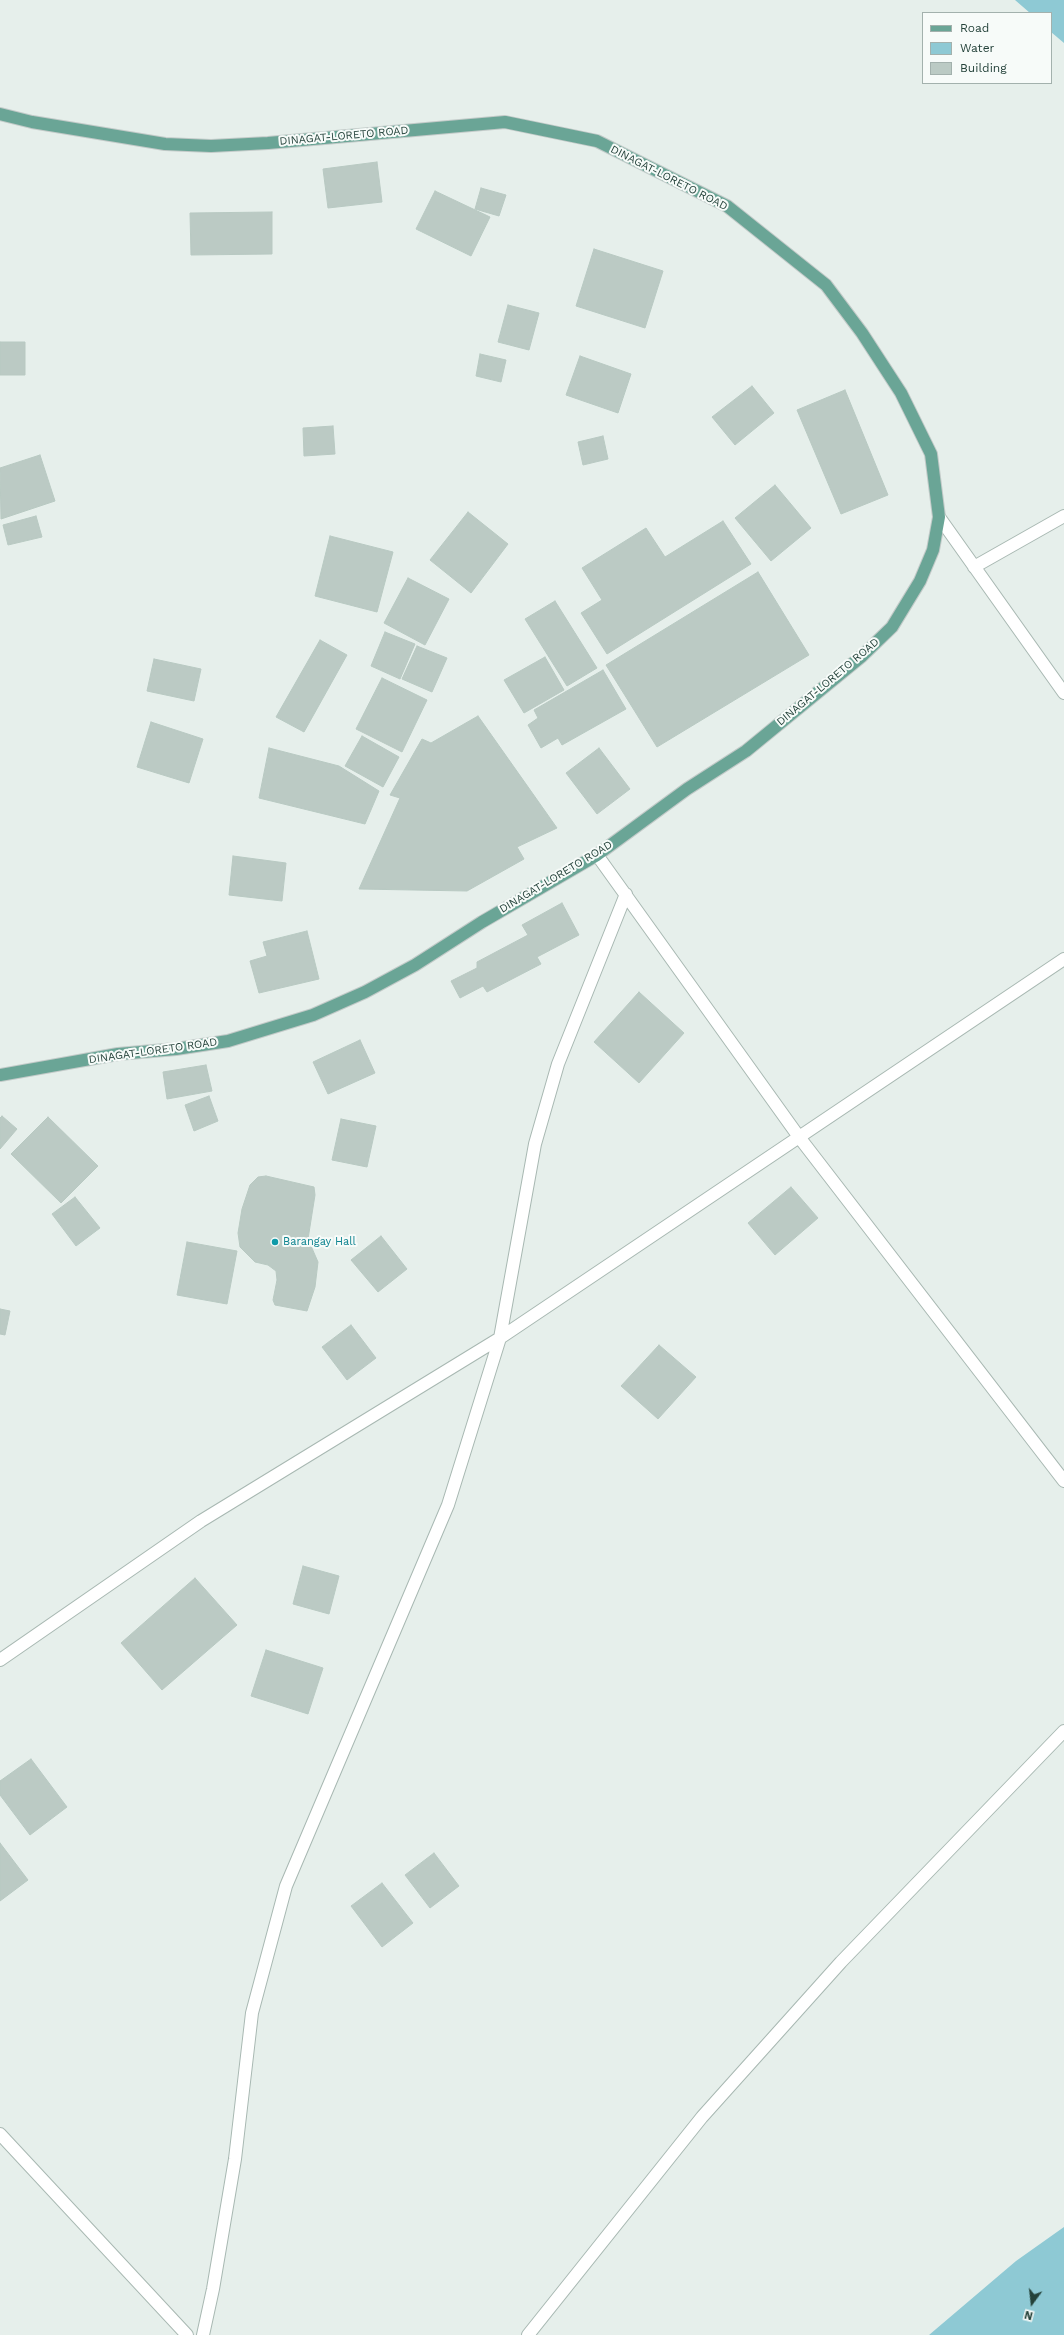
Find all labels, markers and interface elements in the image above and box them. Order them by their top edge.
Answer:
legend [922,12,1052,84]
text: Road [960,21,989,35]
text: Water [960,41,994,55]
text: Building [960,61,1007,75]
street label: DINAGAT-LORETO ROAD [279,124,409,148]
street label: DINAGAT-LORETO ROAD [608,143,730,213]
street label: DINAGAT-LORETO ROAD [774,635,882,729]
street label: DINAGAT-LORETO ROAD [497,838,615,916]
street label: DINAGAT-LORETO ROAD [88,1035,218,1067]
place label: Barangay Hall [283,1235,356,1249]
marker: Barangay Hall [270,1237,280,1247]
north arrow [1012,2283,1052,2323]
text: N [1023,2308,1034,2322]

